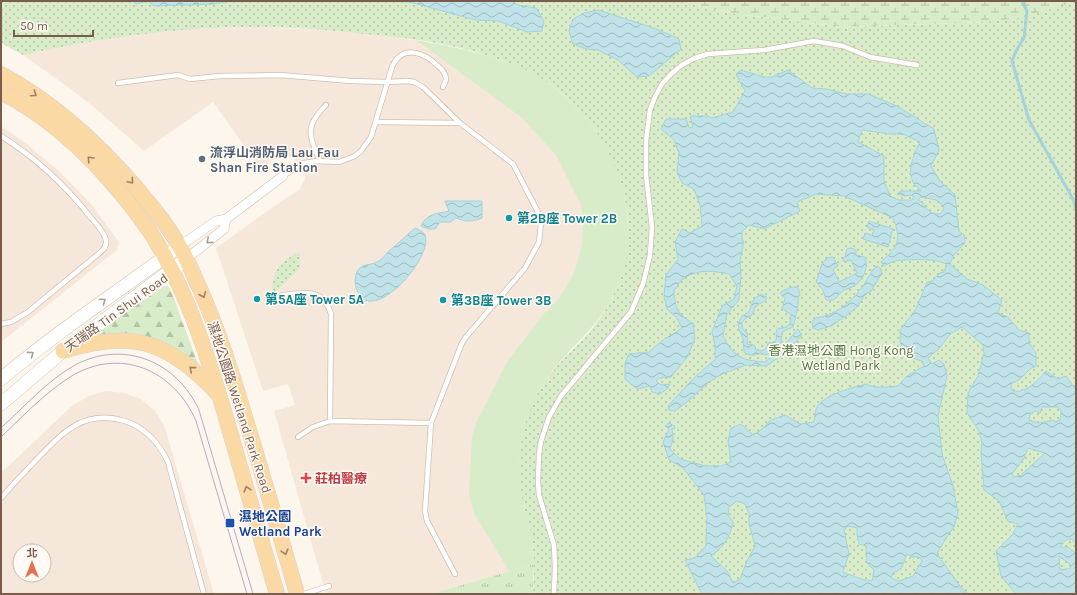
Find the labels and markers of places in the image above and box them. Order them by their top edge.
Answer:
place label: 流浮山消防局 Lau Fau Shan Fire Station [210,145,339,175]
marker: 流浮山消防局 Lau Fau Shan Fire Station [197,154,207,164]
place label: 第2B座 Tower 2B [517,211,617,226]
marker: 第2B座 Tower 2B [504,213,514,223]
place label: 第5A座 Tower 5A [265,292,364,307]
place label: 第3B座 Tower 3B [451,293,552,308]
marker: 第5A座 Tower 5A [252,294,262,304]
marker: 第3B座 Tower 3B [438,295,448,305]
place label: 莊柏醫療 [315,471,367,486]
marker: 莊柏醫療 [300,472,312,484]
place label: 濕地公園 Wetland Park [239,509,322,539]
marker: 濕地公園 Wetland Park [224,517,236,529]

